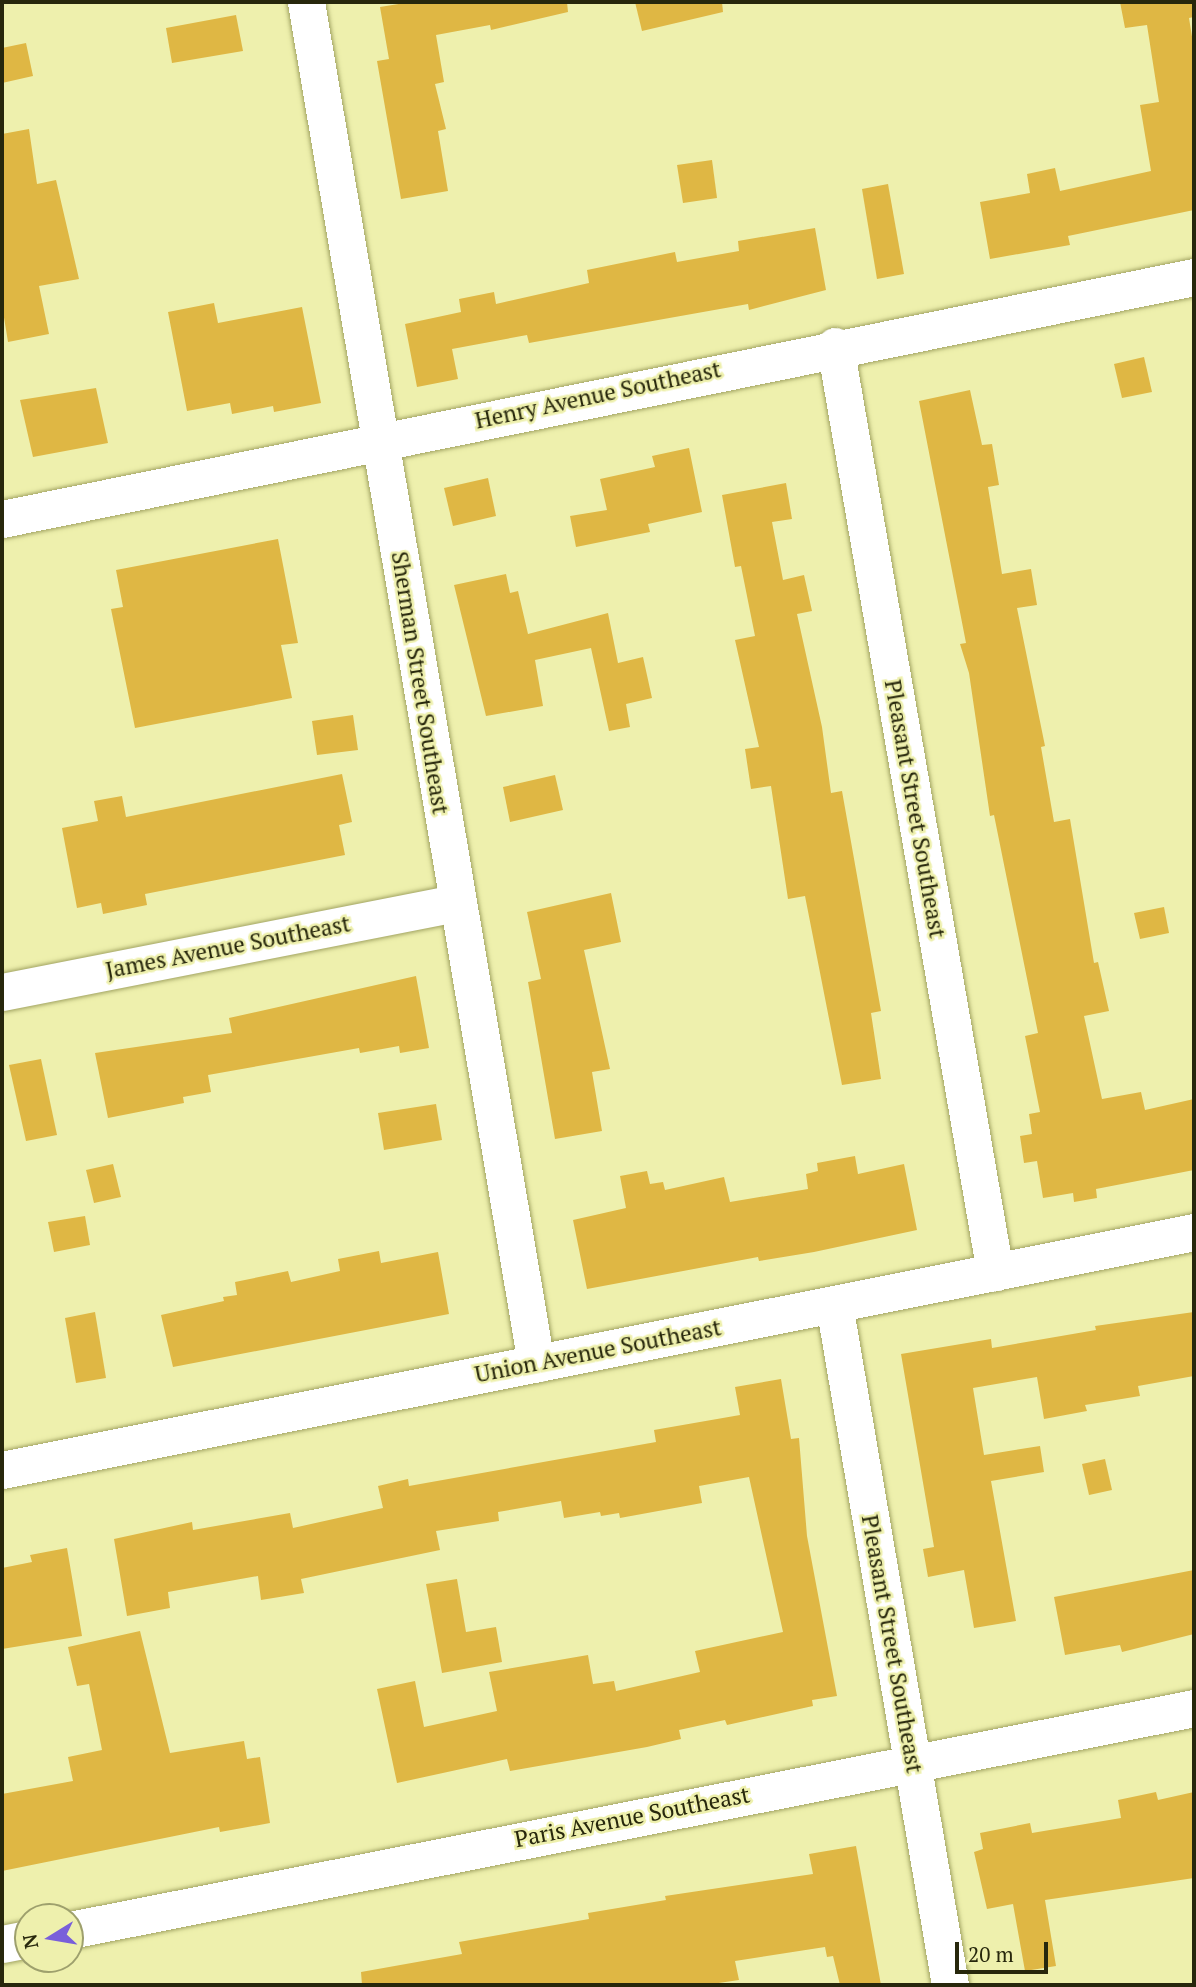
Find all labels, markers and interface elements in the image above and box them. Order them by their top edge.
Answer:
street label: Henry Avenue Southeast [472,355,724,435]
street label: Sherman Street Southeast [386,550,454,816]
street label: Pleasant Street Southeast [879,678,951,940]
street label: James Avenue Southeast [103,910,353,984]
street label: Union Avenue Southeast [472,1314,724,1388]
street label: Pleasant Street Southeast [856,1513,928,1775]
street label: Paris Avenue Southeast [512,1781,752,1853]
north arrow [14,1903,84,1973]
scale bar [958,1927,1051,1971]
text: N [16,1932,44,1951]
text: 20 m [968,1940,1014,1968]

